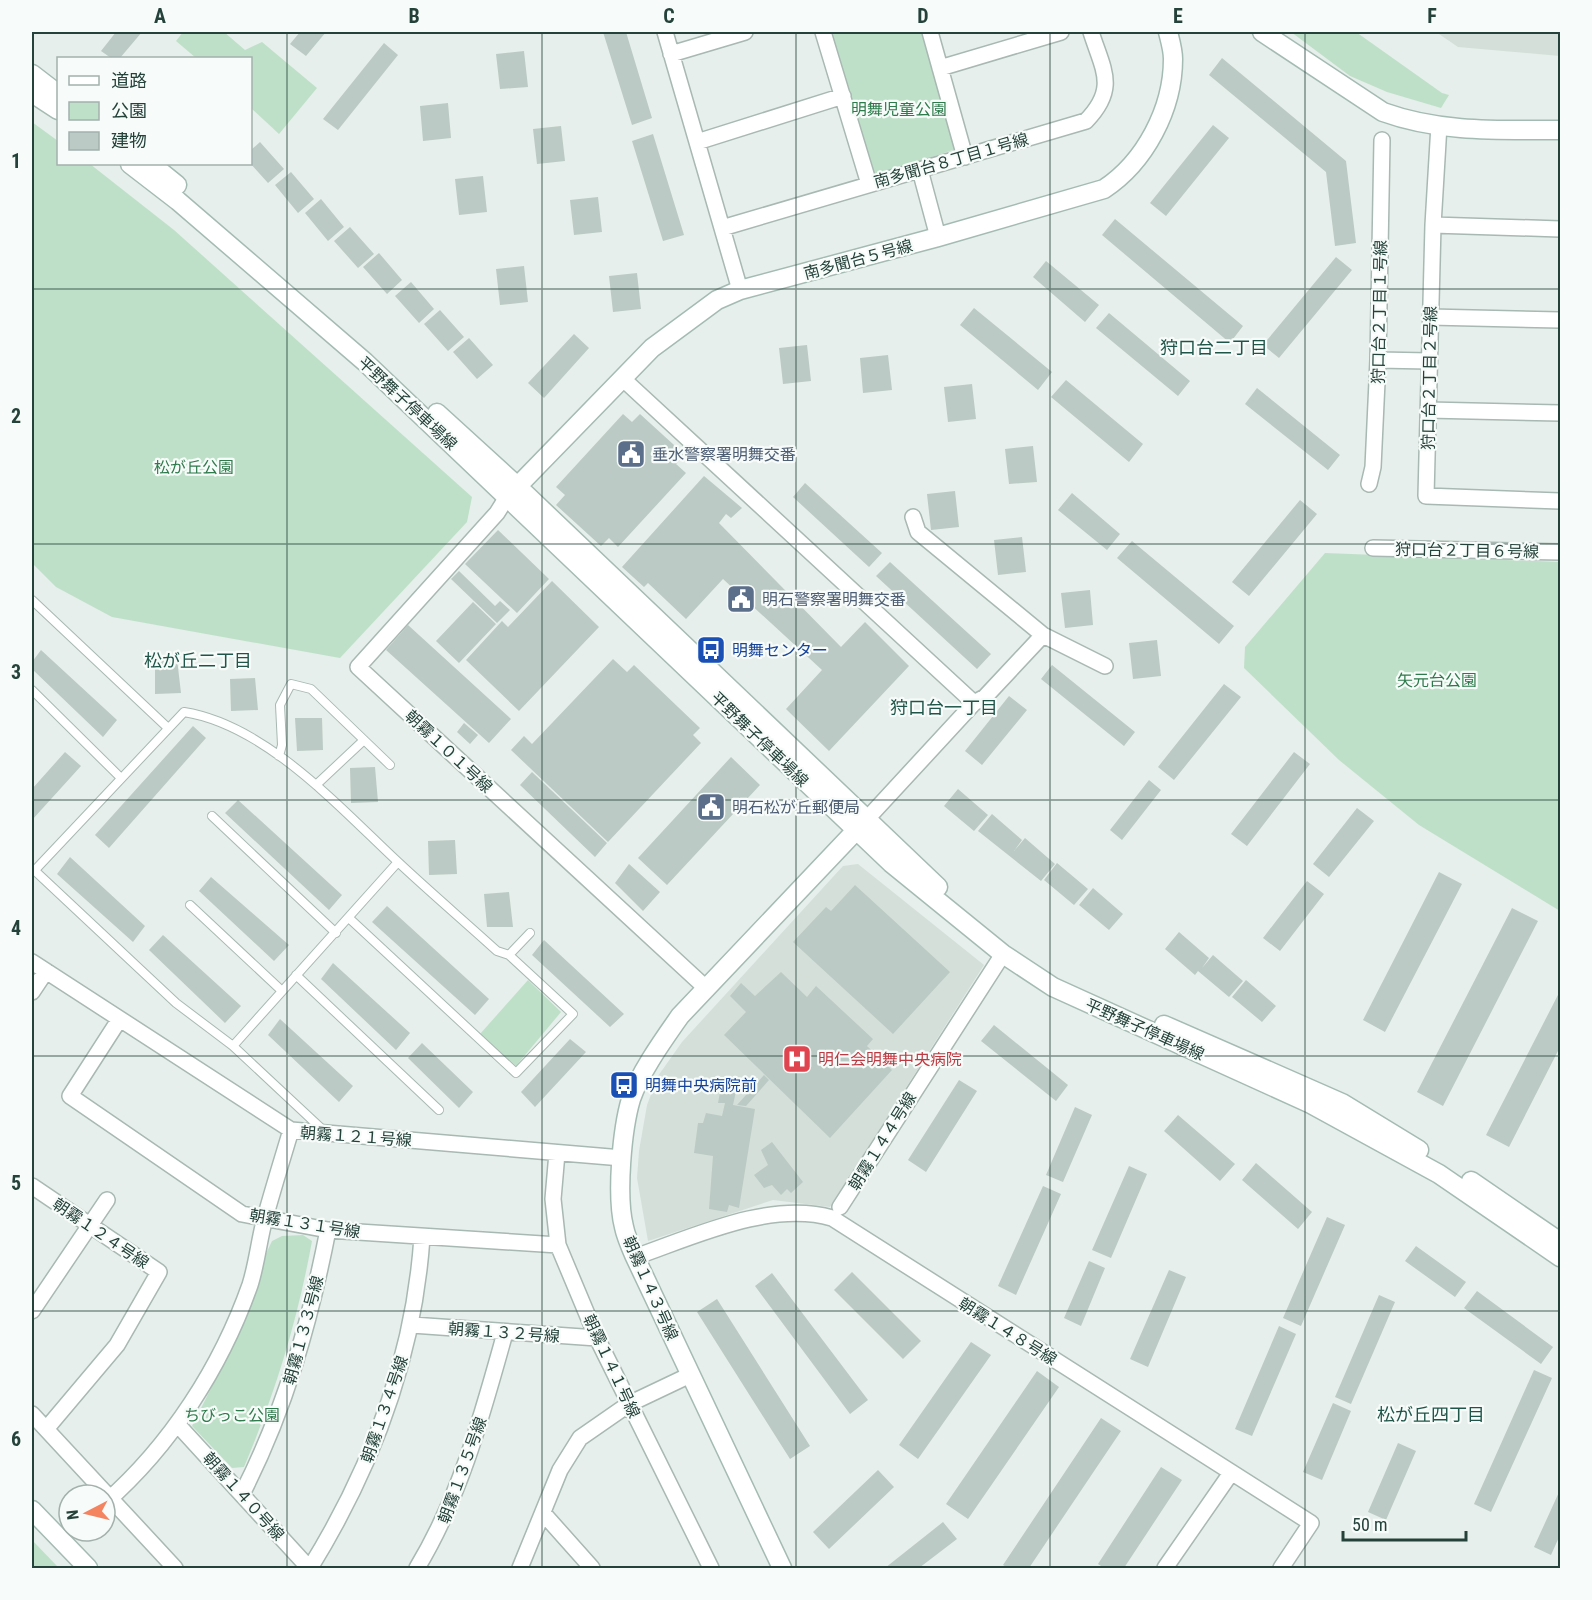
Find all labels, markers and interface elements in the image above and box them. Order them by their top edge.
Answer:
text: A [154,4,166,28]
text: B [408,4,420,28]
text: C [663,4,675,28]
text: D [917,4,929,28]
text: E [1173,4,1183,28]
text: F [1427,4,1437,28]
legend [57,57,252,165]
text: 道路 [111,70,147,91]
text: 公園 [111,100,147,121]
park label: 明舞児童公園 [851,100,947,119]
street label: 南多聞台８丁目１号線 [872,129,1031,192]
text: 建物 [111,130,147,151]
text: 1 [11,149,21,173]
street label: 南多聞台５号線 [802,236,915,283]
street label: 狩口台２丁目１号線 [1369,240,1390,384]
street label: 狩口台２丁目２号線 [1419,306,1440,450]
district label: 狩口台二丁目 [1160,337,1268,358]
street label: 平野舞子停車場線 [354,353,461,454]
text: 2 [11,404,21,428]
public building icon: 垂水警察署明舞交番 [615,438,647,470]
place label: 垂水警察署明舞交番 [652,445,796,464]
park label: 松が丘公園 [154,458,234,477]
street label: 狩口台２丁目６号線 [1395,540,1539,561]
public building icon: 明石警察署明舞交番 [725,583,757,615]
place label: 明石警察署明舞交番 [762,590,906,609]
bus stop icon: 明舞センター [695,634,727,666]
place label: 明舞センター [732,641,828,660]
district label: 松が丘二丁目 [144,650,252,671]
text: 3 [11,660,21,684]
park label: 矢元台公園 [1397,671,1477,690]
street label: 平野舞子停車場線 [707,688,812,791]
district label: 狩口台一丁目 [890,697,998,718]
street label: 朝霧１０１号線 [401,706,496,797]
public building icon: 明石松が丘郵便局 [695,791,727,823]
place label: 明石松が丘郵便局 [732,798,860,817]
text: 4 [11,916,21,940]
street label: 平野舞子停車場線 [1082,995,1207,1064]
hospital icon: 明仁会明舞中央病院 [781,1043,813,1075]
place label: 明仁会明舞中央病院 [818,1050,962,1069]
bus stop icon: 明舞中央病院前 [608,1069,640,1101]
place label: 明舞中央病院前 [645,1076,757,1095]
street label: 朝霧１４４号線 [845,1089,920,1194]
street label: 朝霧１２１号線 [299,1123,412,1150]
text: 5 [11,1171,21,1195]
street label: 朝霧１２４号線 [49,1194,152,1273]
street label: 朝霧１３１号線 [248,1205,362,1242]
street label: 朝霧１４３号線 [619,1233,682,1343]
street label: 朝霧１３３号線 [280,1274,327,1387]
street label: 朝霧１４８号線 [955,1294,1060,1369]
street label: 朝霧１４１号線 [579,1311,644,1421]
street label: 朝霧１３２号線 [447,1319,560,1346]
street label: 朝霧１３４号線 [357,1353,412,1465]
district label: 松が丘四丁目 [1377,1404,1485,1425]
park label: ちびっこ公園 [184,1406,280,1425]
street label: 朝霧１３５号線 [434,1414,491,1526]
text: 6 [11,1427,21,1451]
street label: 朝霧１４０号線 [199,1448,288,1544]
north arrow [57,1483,117,1543]
scale bar [1343,1504,1466,1542]
text: N [63,1509,83,1521]
text: 50 m [1352,1514,1387,1535]

